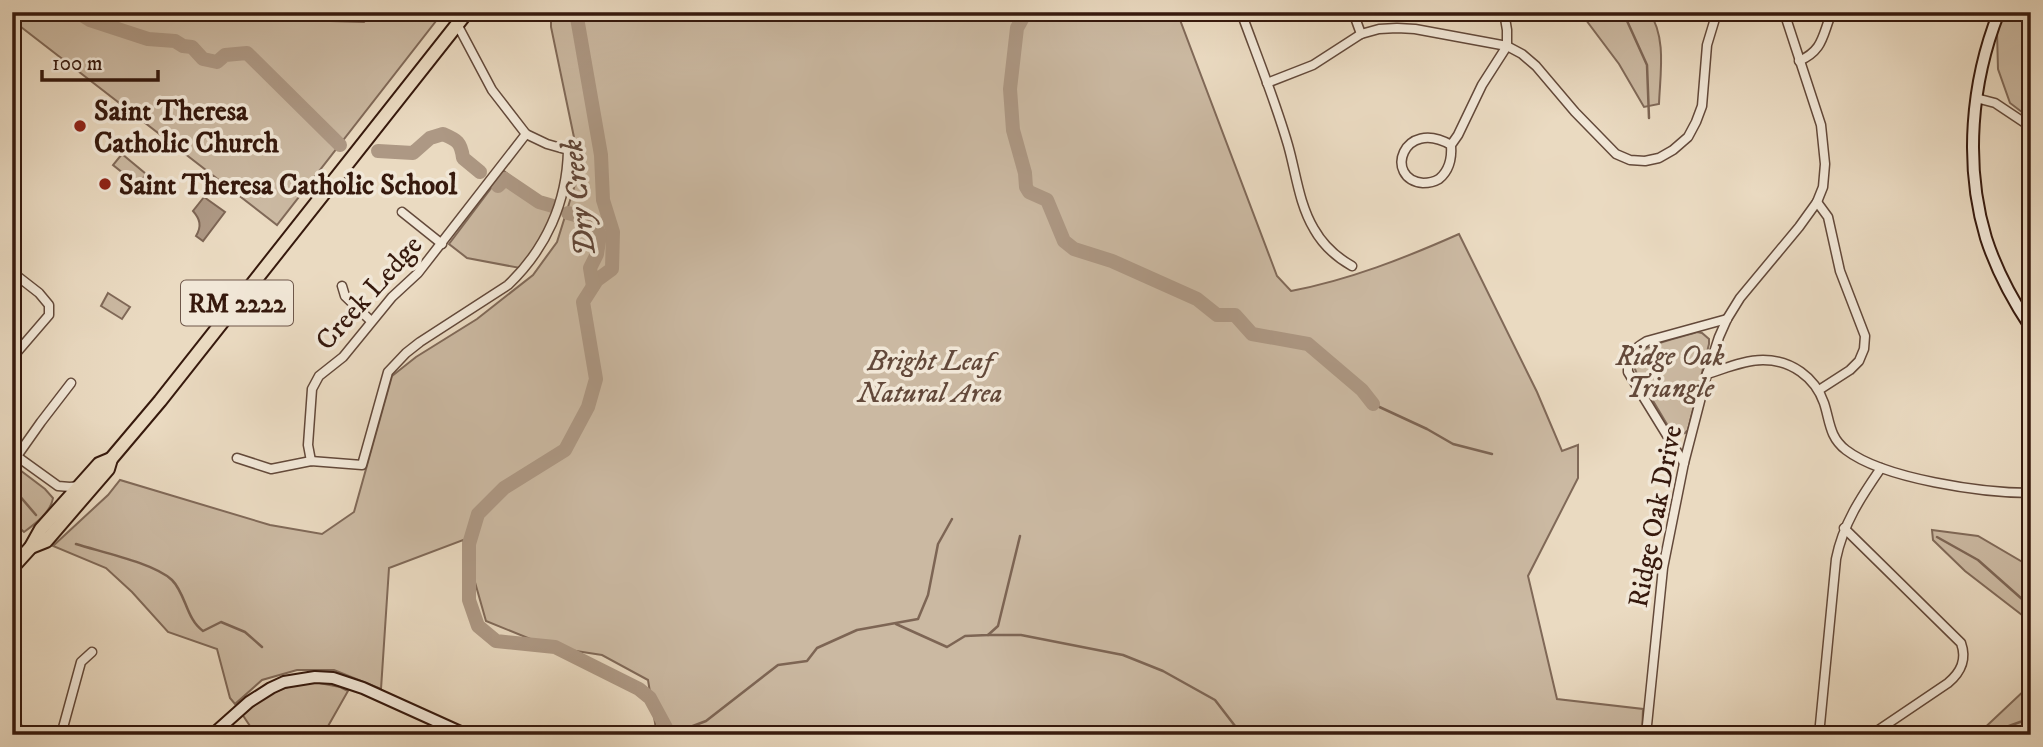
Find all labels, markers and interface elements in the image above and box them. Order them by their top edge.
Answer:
scale bar [42,38,158,82]
text: 100 m [52,51,103,77]
place label: Saint Theresa Catholic Church [94,94,279,161]
marker: Saint Theresa Catholic Church [72,118,88,134]
water label: Dry Creek [554,137,605,259]
place label: Saint Theresa Catholic School [119,168,458,203]
marker: Saint Theresa Catholic School [97,176,113,192]
street label: Creek Ledge [308,228,430,358]
road number: RM 2222 [181,280,293,326]
park label: Ridge Oak Triangle [1615,339,1725,406]
park label: Bright Leaf Natural Area [856,344,1002,411]
street label: Ridge Oak Drive [1621,422,1690,610]

